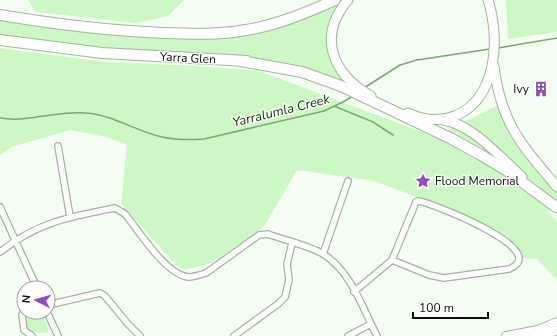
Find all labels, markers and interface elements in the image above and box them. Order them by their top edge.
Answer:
street label: Yarra Glen [159,48,216,67]
building icon: Ivy [532,80,550,98]
place label: Ivy [513,81,530,97]
water label: Yarralumla Creek [231,90,332,132]
place icon: Flood Memorial [414,172,432,190]
place label: Flood Memorial [435,173,520,189]
north arrow [16,280,56,320]
text: N [19,294,34,304]
scale bar [413,294,488,320]
text: 100 m [419,300,454,316]

